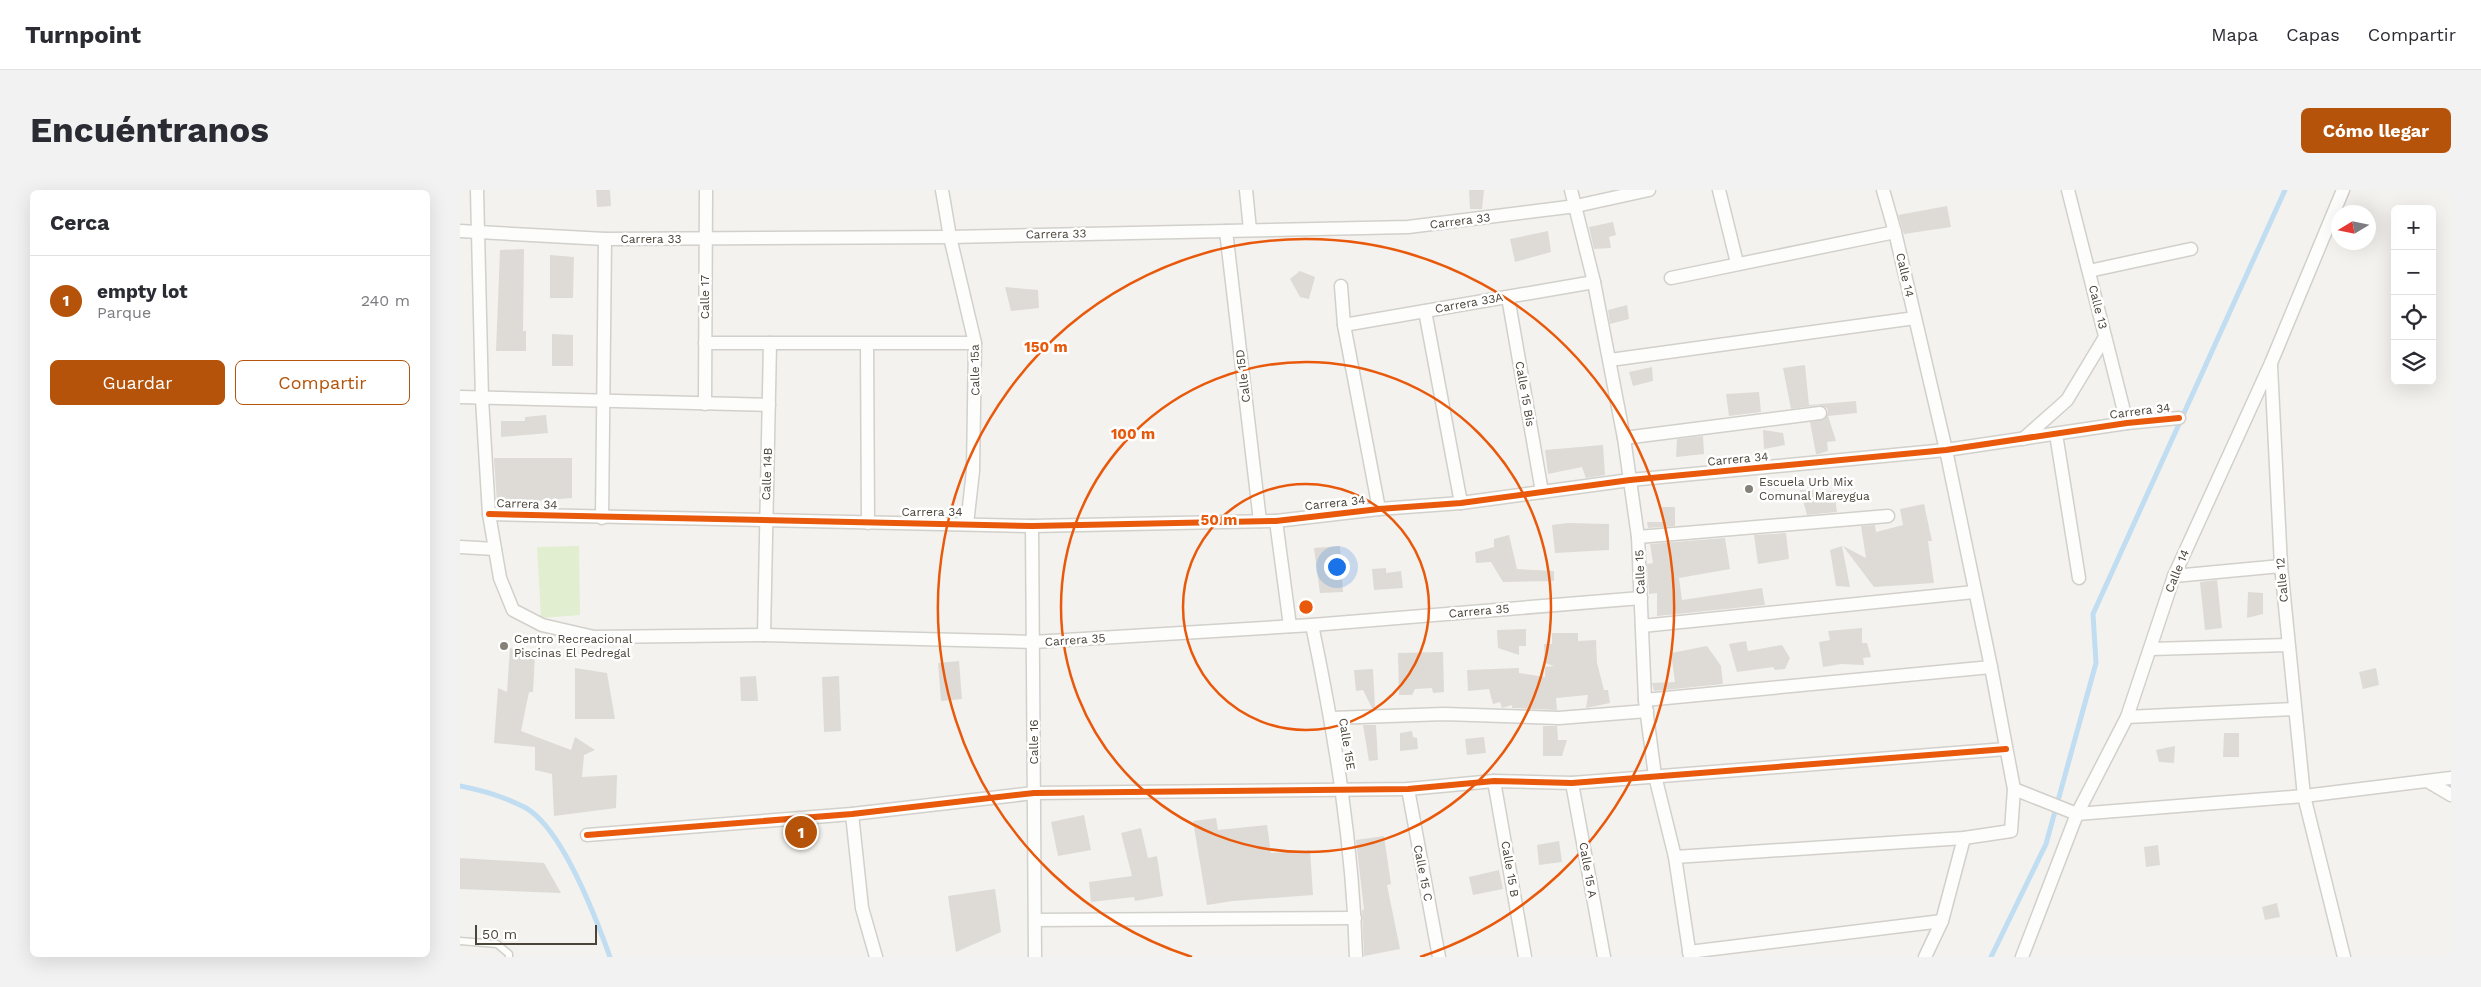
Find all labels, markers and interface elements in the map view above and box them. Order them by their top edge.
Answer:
text: Turnpoint [25,21,141,49]
text: Mapa [2211,24,2258,45]
text: Capas [2286,24,2340,45]
text: Compartir [2368,24,2456,45]
button: Cómo llegar [2301,108,2451,153]
text: Encuéntranos [30,109,269,151]
north arrow [2331,205,2376,250]
map controls [2391,205,2436,385]
button: + [2391,205,2436,250]
text: Cerca [50,210,109,235]
street label: Carrera 33 [1429,210,1491,232]
street label: Carrera 33 [1025,226,1087,242]
street label: Carrera 33 [621,232,681,246]
button: − [2391,250,2436,295]
street label: Calle 14 [1893,251,1917,299]
street label: Calle 17 [698,274,712,319]
text: empty lot [97,280,188,303]
street label: Calle 13 [2086,284,2110,330]
street label: Carrera 33A [1434,290,1504,316]
text: 1 [63,291,69,310]
text: 240 m [361,291,410,310]
button: locate [2391,295,2436,340]
text: Parque [97,303,151,322]
text: 150 m [1024,338,1068,356]
button: layers [2391,340,2436,385]
street label: Calle 15a [968,344,982,396]
street label: Calle 15D [1233,349,1253,403]
button: Guardar [50,360,225,405]
button: Compartir [235,360,410,405]
street label: Calle 15 Bis [1512,360,1538,428]
street label: Carrera 34 [2109,400,2171,422]
text: 100 m [1111,425,1155,443]
street label: Calle 14B [759,447,775,501]
street label: Carrera 34 [1707,449,1769,469]
place label: Escuela Urb Mix Comunal Mareygua [1759,475,1870,503]
marker: Escuela Urb Mix Comunal Mareygua [1743,483,1755,495]
street label: Carrera 34 [1304,493,1366,513]
street label: Carrera 34 [496,496,558,512]
street label: Carrera 34 [901,505,963,519]
text: 50 m [1201,511,1237,529]
street label: Calle 14 [2162,547,2192,595]
street label: Calle 15 [1632,549,1648,595]
your location [1324,554,1350,580]
street label: Calle 12 [2273,557,2291,603]
centre of rings [1297,598,1315,616]
street label: Carrera 35 [1448,601,1510,621]
street label: Carrera 35 [1044,631,1106,649]
place label: Centro Recreacional Piscinas El Pedregal [514,632,633,660]
marker: Centro Recreacional Piscinas El Pedregal [498,640,510,652]
street label: Calle 15E [1336,717,1358,771]
street label: Calle 16 [1027,719,1041,765]
pin: 1 [785,813,817,851]
street label: Calle 15 B [1498,840,1522,898]
street label: Calle 15 A [1576,841,1600,899]
street label: Calle 15 C [1411,844,1435,902]
scale bar [475,922,598,945]
text: 50 m [482,926,517,942]

